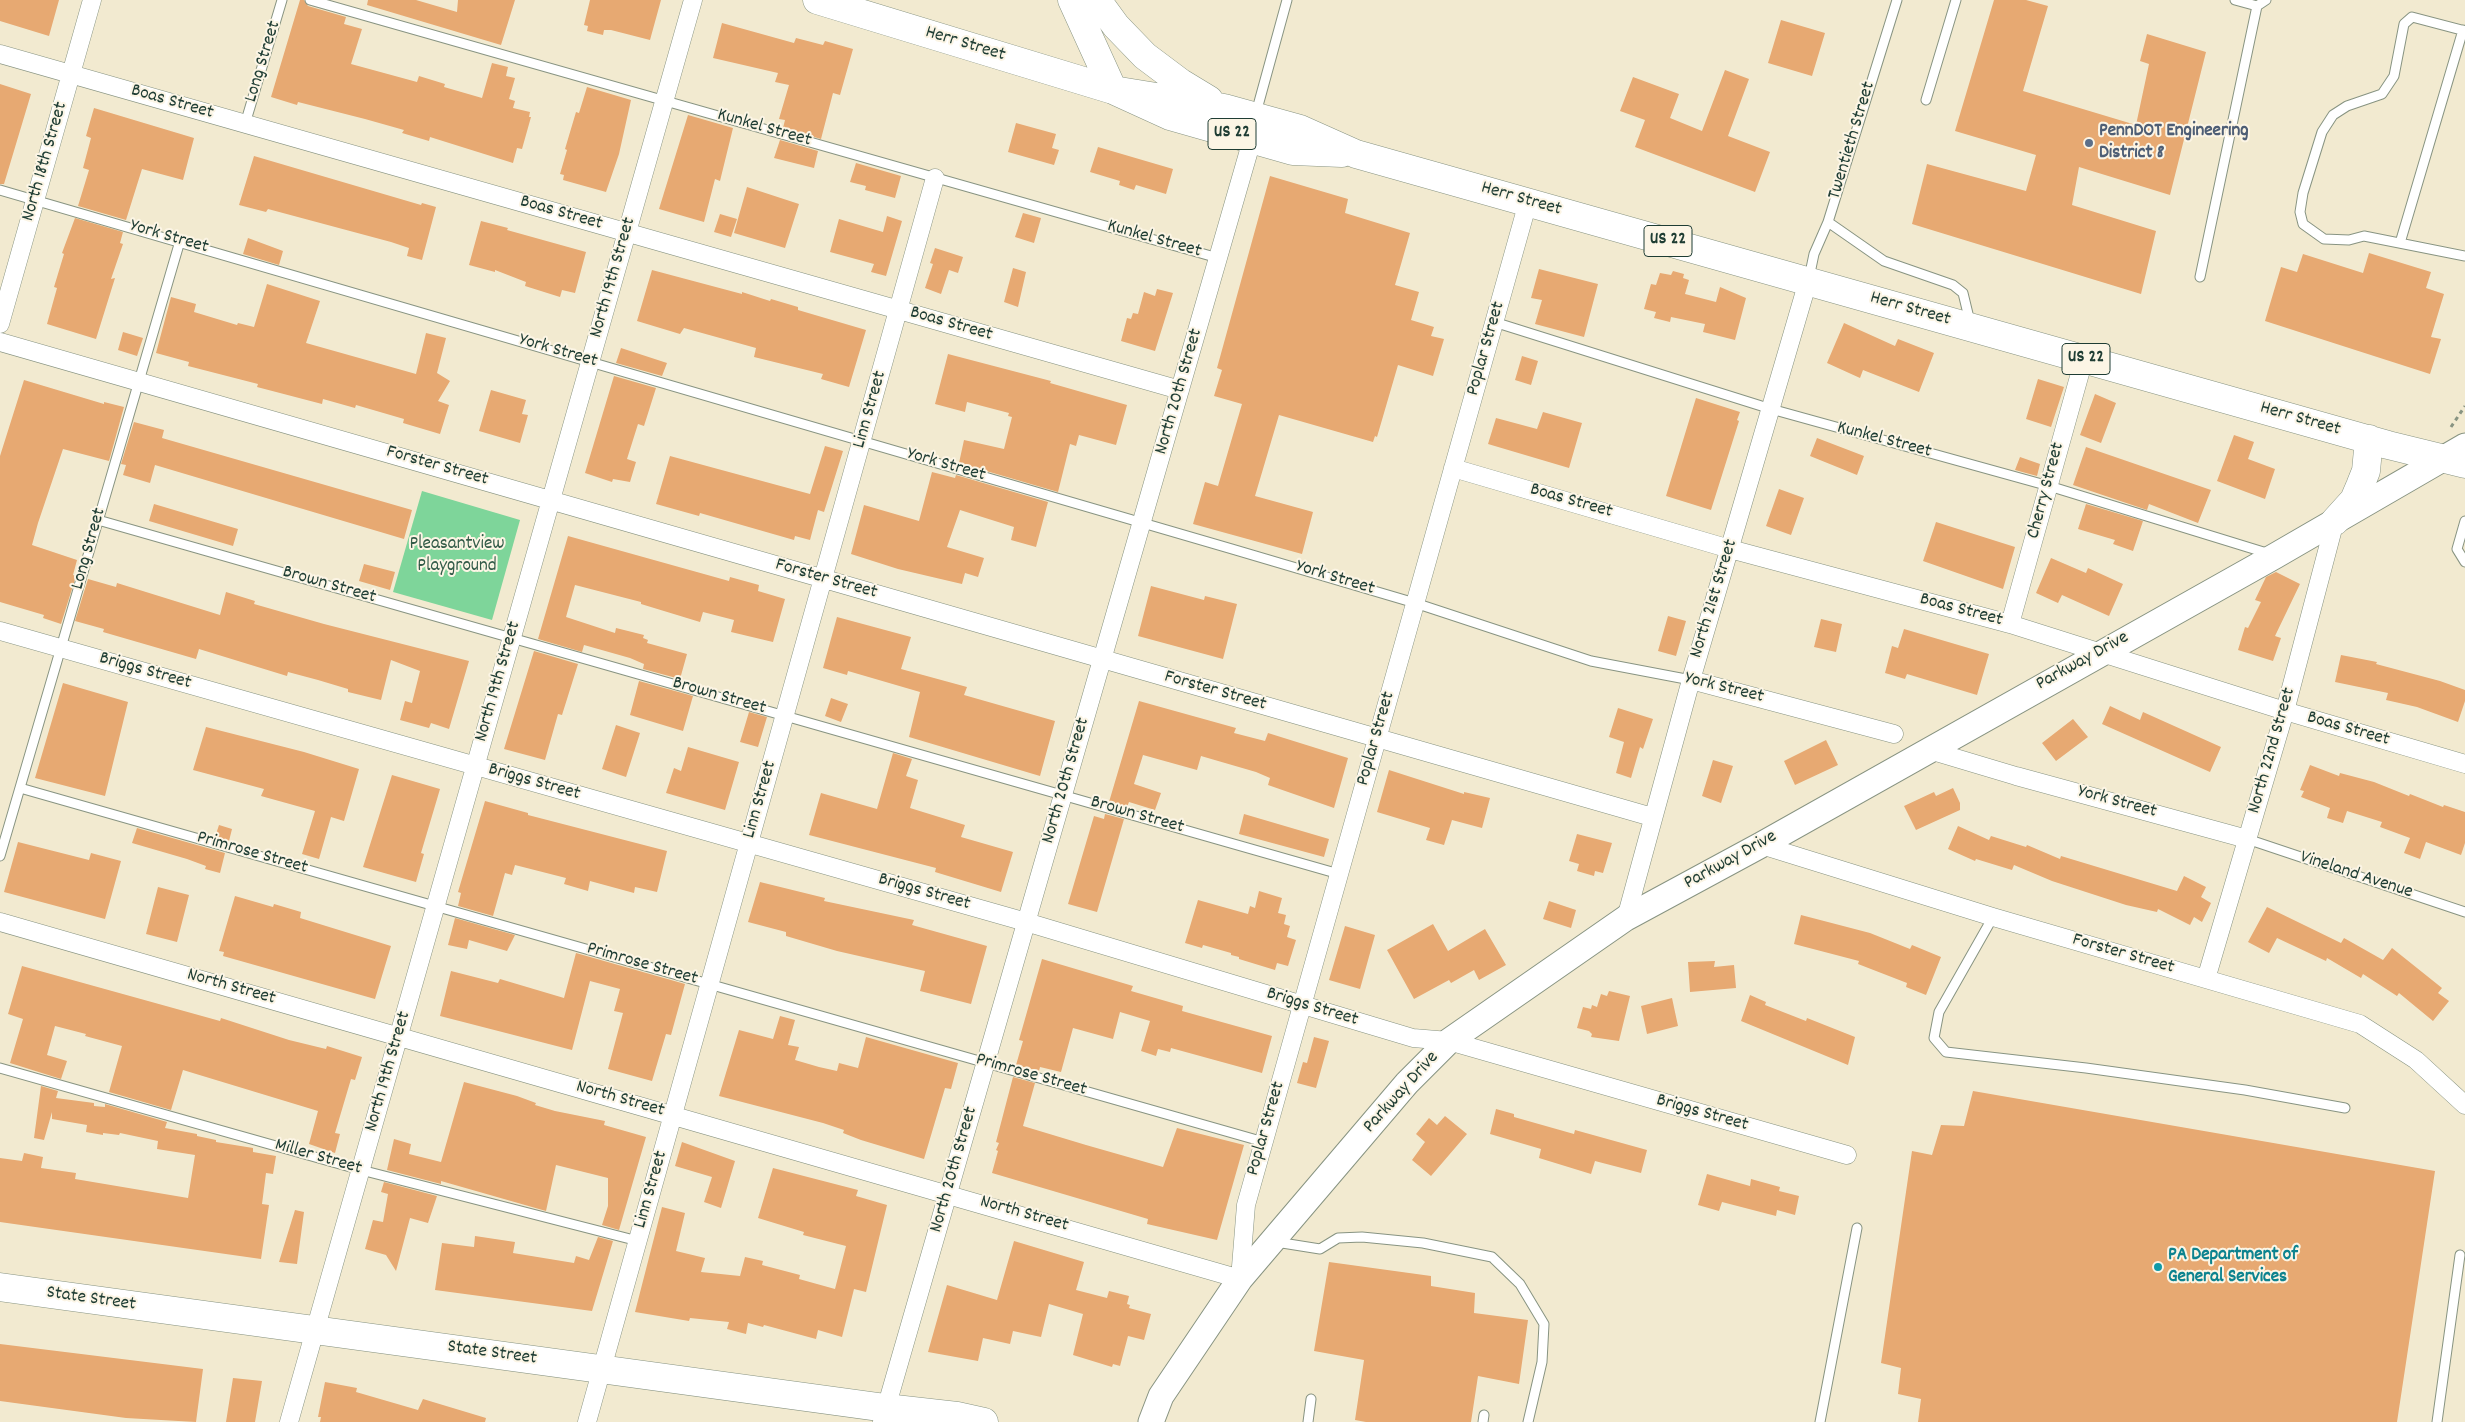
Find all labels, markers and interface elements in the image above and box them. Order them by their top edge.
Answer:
street label: Long Street [241,19,287,105]
street label: Herr Street [922,22,1008,68]
street label: Twentieth Street [1824,79,1882,203]
street label: Boas Street [128,80,216,126]
street label: North 18th Street [18,100,74,224]
street label: Kunkel Street [714,105,814,153]
road number: US 22 [1208,118,1256,150]
place label: PennDOT Engineering District 8 [2099,121,2249,165]
marker: PennDOT Engineering District 8 [2083,137,2095,149]
street label: Herr Street [1478,178,1564,222]
street label: Boas Street [517,191,605,237]
street label: North 19th Street [586,215,642,341]
street label: York Street [127,216,211,260]
street label: Kunkel Street [1104,216,1204,264]
road number: US 22 [1644,226,1692,256]
street label: Herr Street [1867,288,1953,332]
street label: Poplar Street [1463,299,1511,399]
street label: Boas Street [907,302,995,348]
street label: North 20th Street [1151,326,1209,458]
street label: York Street [516,330,600,374]
road number: US 22 [2062,344,2110,374]
street label: Linn Street [849,369,893,451]
street label: Herr Street [2257,398,2343,442]
street label: Kunkel Street [1834,417,1934,465]
street label: Cherry Street [2023,440,2071,542]
street label: Forster Street [383,442,491,492]
street label: York Street [904,444,988,488]
street label: Boas Street [1527,479,1615,525]
street label: Long Street [67,506,113,592]
park label: Pleasantview Playground [409,534,505,578]
street label: North 21st Street [1686,537,1744,661]
street label: Forster Street [772,555,880,605]
street label: York Street [1293,556,1377,602]
street label: Brown Street [280,562,378,610]
street label: Boas Street [1917,589,2005,633]
street label: North 19th Street [471,619,527,745]
street label: Parkway Drive [2033,627,2133,697]
street label: Briggs Street [96,648,194,696]
street label: Forster Street [1161,667,1269,717]
street label: York Street [1682,668,1766,710]
street label: Brown Street [670,673,768,721]
street label: North 22nd Street [2244,685,2302,817]
street label: Poplar Street [1353,689,1401,789]
street label: Boas Street [2304,707,2392,753]
street label: North 20th Street [1038,715,1096,847]
street label: Briggs Street [485,759,583,807]
street label: Linn Street [739,759,783,841]
street label: York Street [2075,782,2159,824]
street label: Brown Street [1088,792,1186,840]
street label: Parkway Drive [1681,826,1781,896]
street label: Primrose Street [194,827,310,881]
street label: Vineland Avenue [2297,847,2415,905]
street label: Briggs Street [875,869,973,917]
street label: Forster Street [2069,930,2177,980]
street label: Primrose Street [584,938,700,992]
street label: North Street [184,964,278,1012]
street label: Briggs Street [1263,983,1361,1033]
street label: North 19th Street [361,1009,417,1135]
street label: Parkway Drive [1359,1047,1445,1139]
street label: Primrose Street [973,1049,1089,1103]
street label: North Street [573,1076,667,1124]
street label: Poplar Street [1243,1079,1291,1179]
street label: Briggs Street [1653,1090,1751,1138]
street label: North 20th Street [926,1104,984,1236]
street label: Miller Street [272,1135,364,1181]
street label: Linn Street [630,1149,674,1231]
street label: North Street [977,1191,1071,1239]
place label: PA Department of General Services [2168,1245,2298,1289]
marker: PA Department of General Services [2152,1261,2164,1273]
street label: State Street [45,1282,137,1318]
street label: State Street [446,1336,538,1372]

